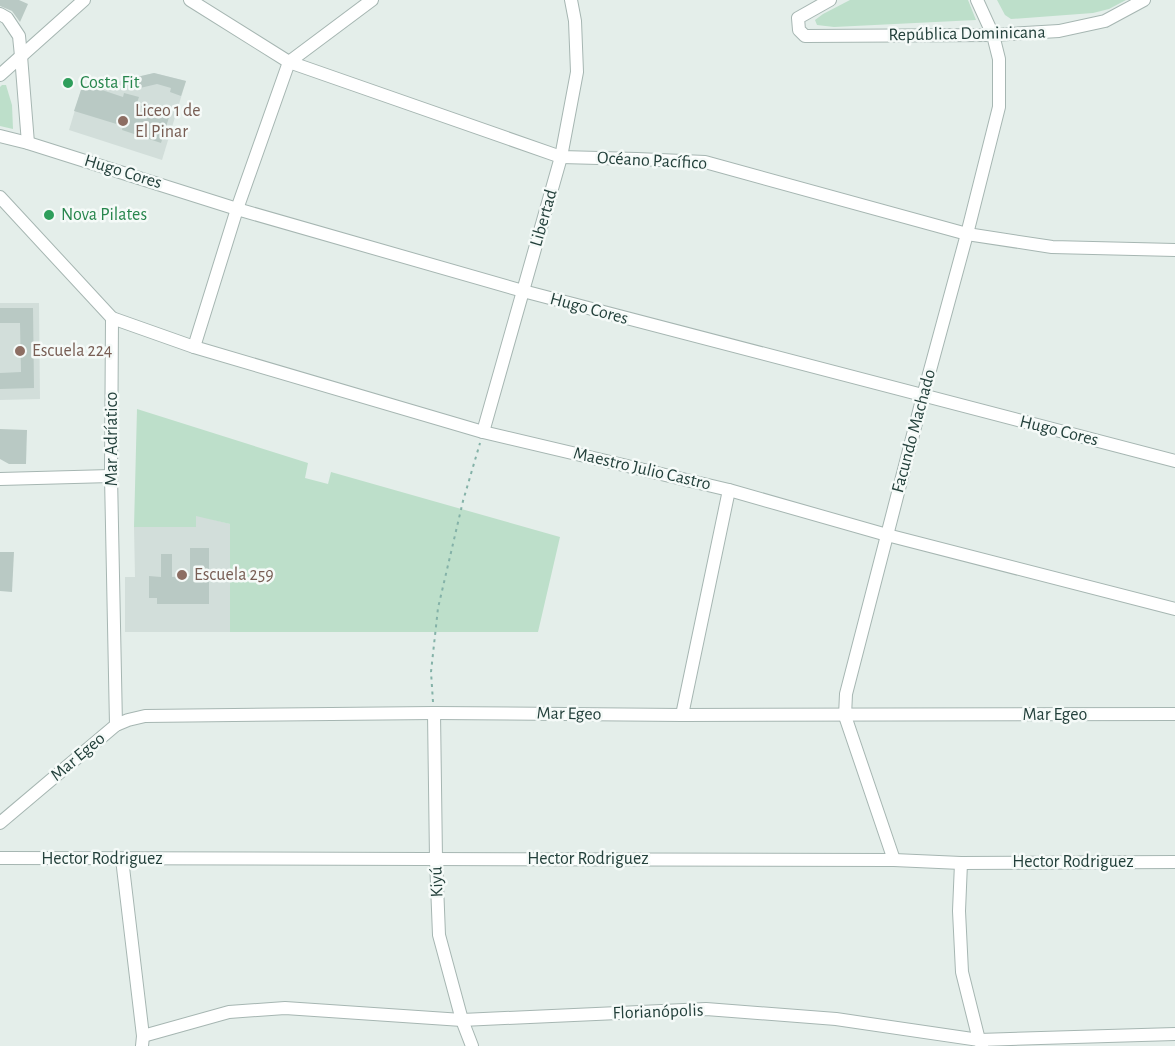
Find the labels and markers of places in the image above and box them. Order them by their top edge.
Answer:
place label: Costa Fit [80,74,140,92]
marker: Costa Fit [61,76,75,90]
place label: Liceo 1 de El Pinar [135,102,201,141]
marker: Liceo 1 de El Pinar [116,114,130,128]
place label: Nova Pilates [61,206,147,224]
marker: Nova Pilates [42,208,56,222]
place label: Escuela 224 [32,342,113,360]
marker: Escuela 224 [13,344,27,358]
place label: Escuela 259 [194,566,274,584]
marker: Escuela 259 [175,568,189,582]

